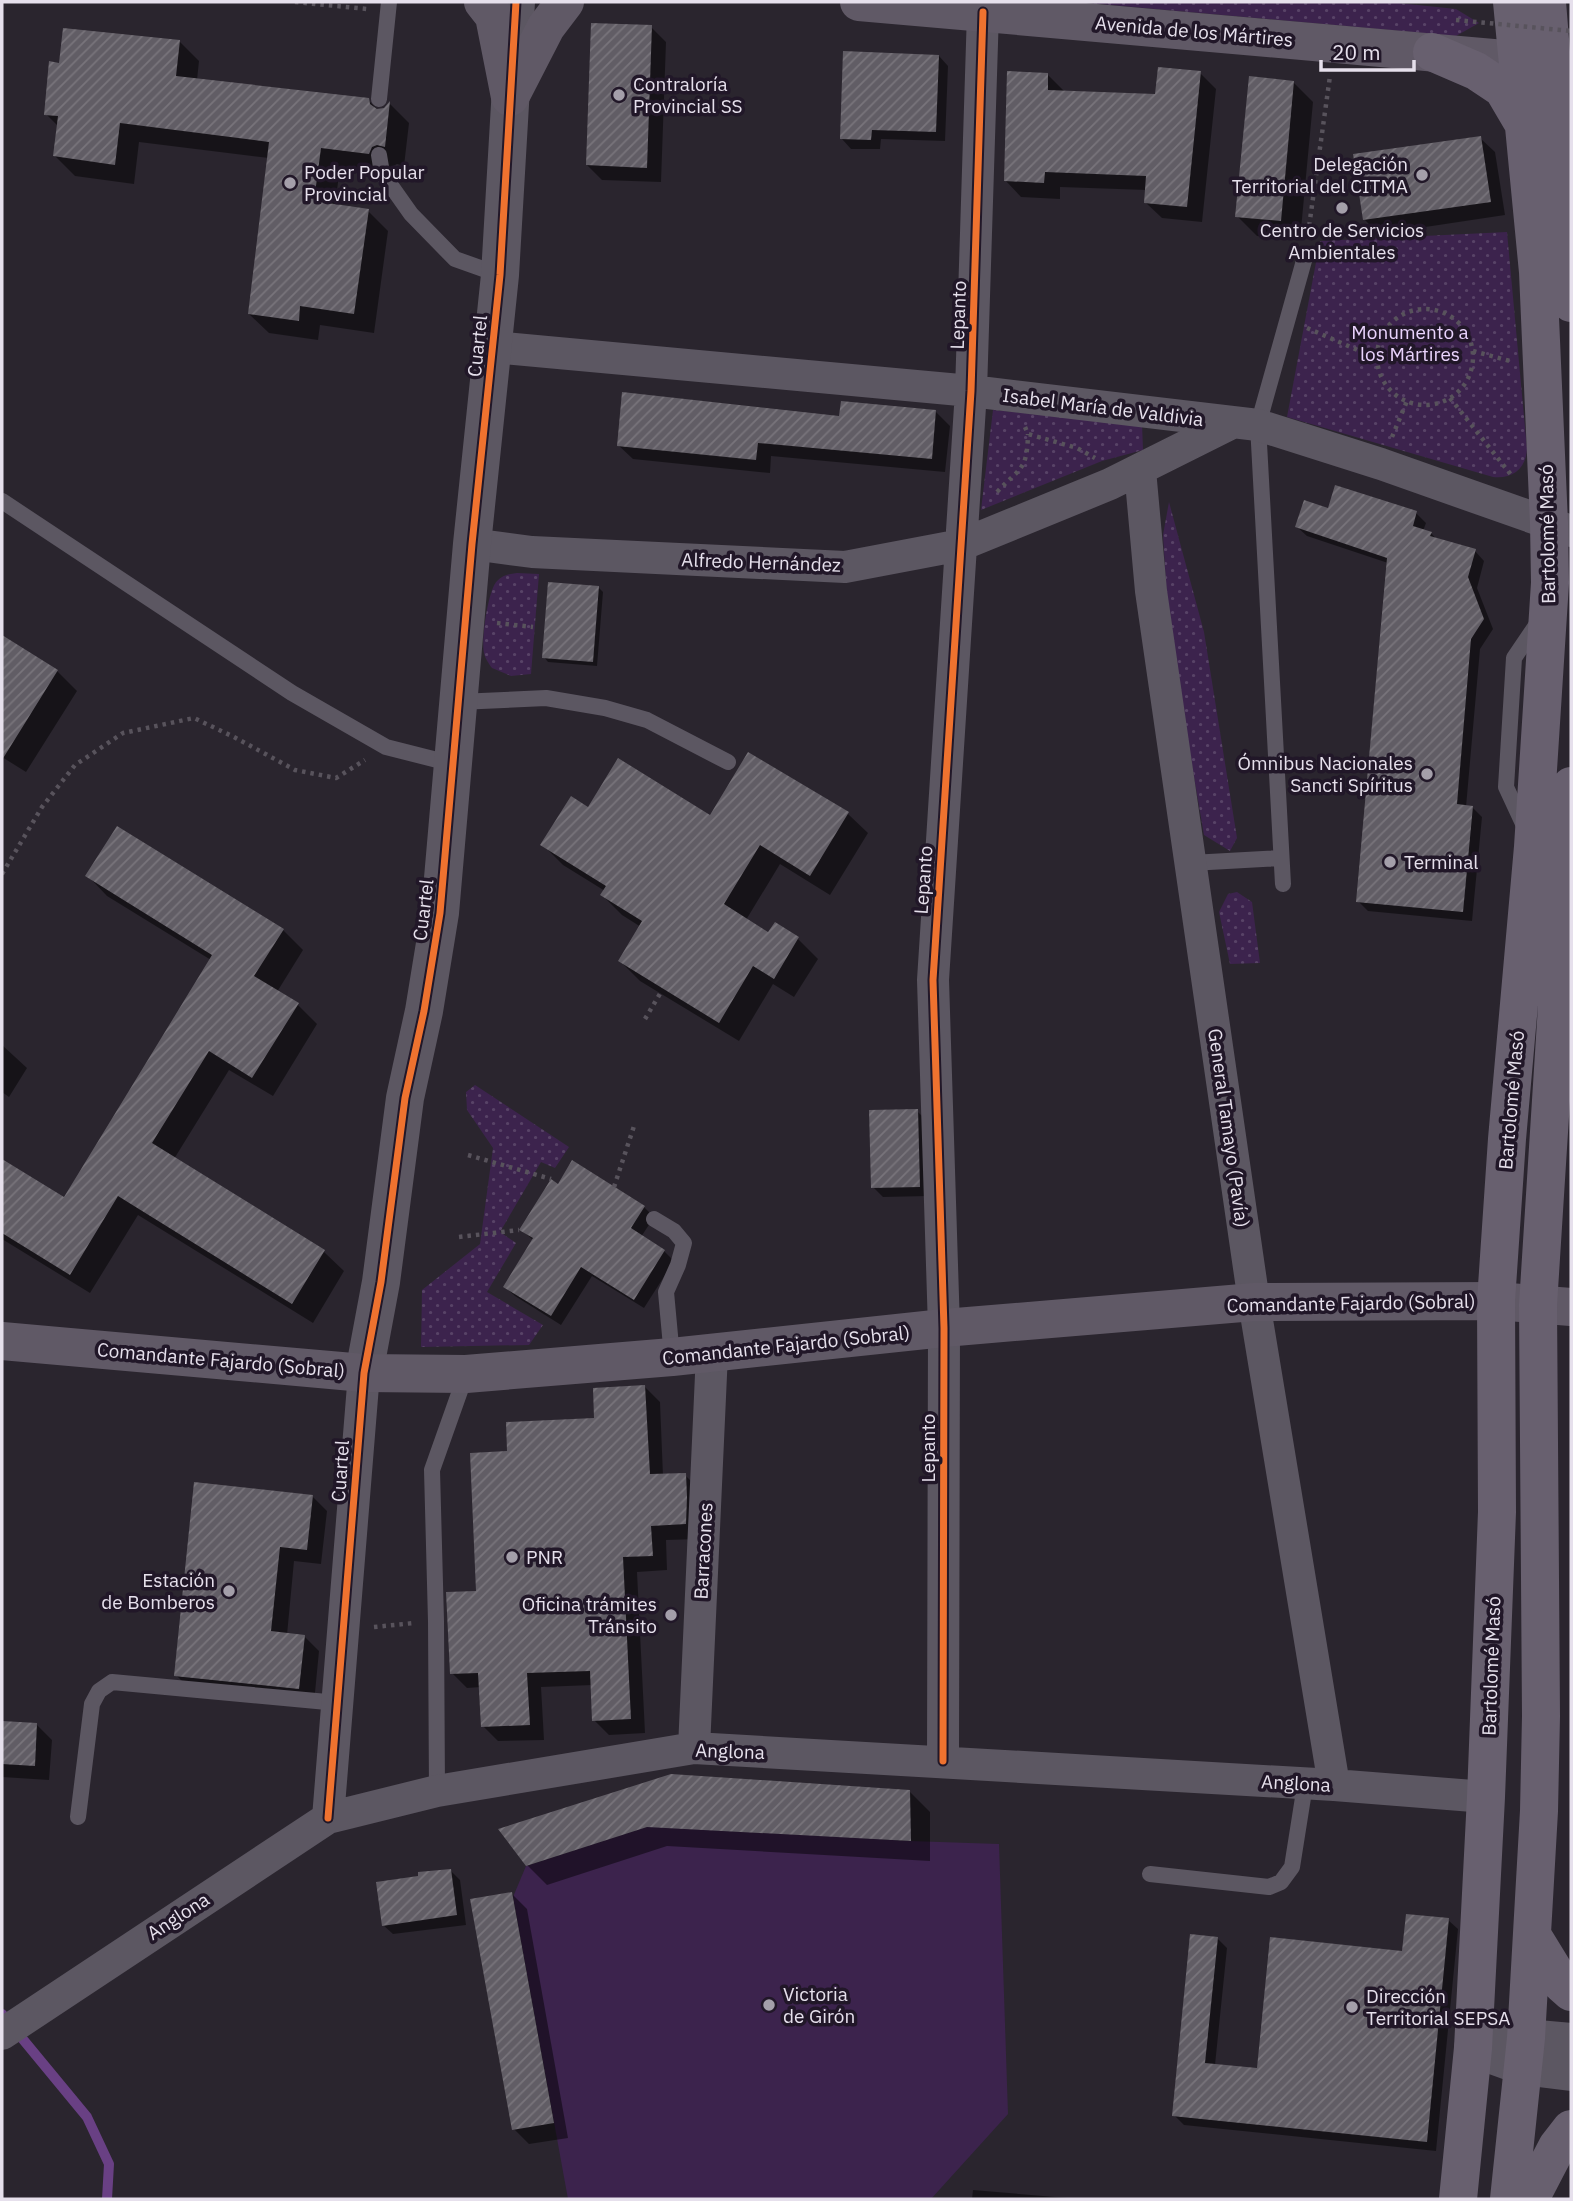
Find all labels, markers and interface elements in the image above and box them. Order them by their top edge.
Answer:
street label: Avenida de los Mártires [1094,10,1294,52]
scale bar [1321,28,1414,72]
text: 20 m [1332,38,1381,66]
place label: Contraloría Provincial SS [633,72,743,118]
marker: Contraloría Provincial SS [611,87,627,103]
place label: Delegación Territorial del CITMA [1232,152,1408,198]
place label: Poder Popular Provincial [304,160,425,206]
marker: Delegación Territorial del CITMA [1414,167,1430,183]
marker: Poder Popular Provincial [282,175,298,191]
marker: Centro de Servicios Ambientales [1334,200,1350,216]
place label: Centro de Servicios Ambientales [1260,218,1424,264]
street label: Lepanto [945,280,971,350]
street label: Cuartel [462,314,492,378]
park label: Monumento a los Mártires [1351,320,1469,366]
street label: Isabel María de Valdivia [1001,383,1205,431]
street label: Bartolomé Masó [1534,464,1560,604]
street label: Alfredo Hernández [681,547,841,577]
place label: Ómnibus Nacionales Sancti Spíritus [1238,751,1413,797]
marker: Ómnibus Nacionales Sancti Spíritus [1419,766,1435,782]
street label: Lepanto [909,845,937,915]
place label: Terminal [1404,850,1478,874]
marker: Terminal [1382,854,1398,870]
street label: Cuartel [407,878,439,942]
street label: General Tamayo (Pavía) [1203,1027,1255,1229]
street label: Bartolomé Masó [1493,1029,1529,1171]
street label: Comandante Fajardo (Sobral) [1226,1289,1476,1317]
street label: Comandante Fajardo (Sobral) [661,1320,911,1370]
street label: Comandante Fajardo (Sobral) [96,1337,346,1383]
street label: Lepanto [916,1414,940,1482]
street label: Cuartel [326,1439,354,1503]
street label: Barracones [688,1502,718,1600]
place label: PNR [526,1545,563,1569]
marker: PNR [504,1549,520,1565]
place label: Estación de Bomberos [101,1568,215,1614]
marker: Estación de Bomberos [221,1583,237,1599]
place label: Oficina trámites Tránsito [522,1592,657,1638]
street label: Bartolomé Masó [1477,1596,1505,1736]
marker: Oficina trámites Tránsito [663,1607,679,1623]
street label: Anglona [695,1738,765,1764]
street label: Anglona [1261,1769,1331,1797]
street label: Anglona [142,1887,214,1945]
place label: Victoria de Girón [783,1982,855,2028]
place label: Dirección Territorial SEPSA [1366,1984,1510,2030]
marker: Victoria de Girón [761,1997,777,2013]
marker: Dirección Territorial SEPSA [1344,1999,1360,2015]

